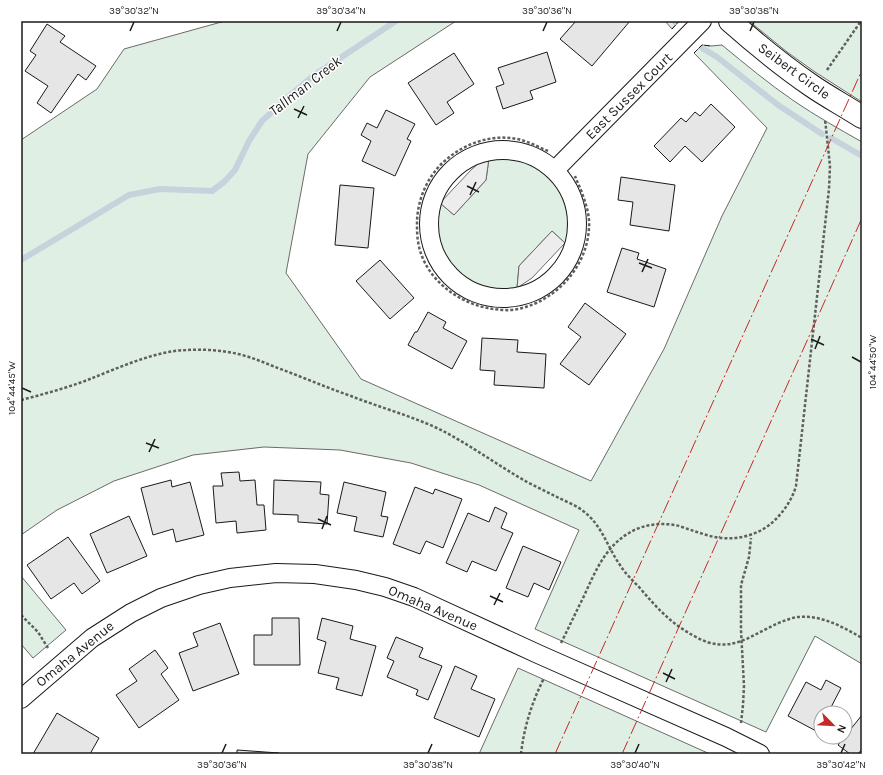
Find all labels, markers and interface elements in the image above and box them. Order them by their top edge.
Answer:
text: 39°30'32"N [109,5,159,17]
text: 39°30'34"N [316,5,366,17]
text: 39°30'36"N [522,5,572,17]
text: 39°30'38"N [729,5,779,17]
street label: Seibert Circle [755,39,833,103]
street label: East Sussex Court [582,49,676,143]
water label: Tallman Creek [265,52,345,120]
text: 104°44'50"W [867,335,879,389]
text: 104°44'45"W [6,361,18,415]
street label: Omaha Avenue [386,582,480,634]
street label: Omaha Avenue [33,617,117,691]
north arrow [813,705,853,745]
text: N [834,723,849,735]
text: 39°30'36"N [197,759,247,771]
text: 39°30'38"N [403,759,453,771]
text: 39°30'40"N [610,759,660,771]
text: 39°30'42"N [816,759,866,771]

